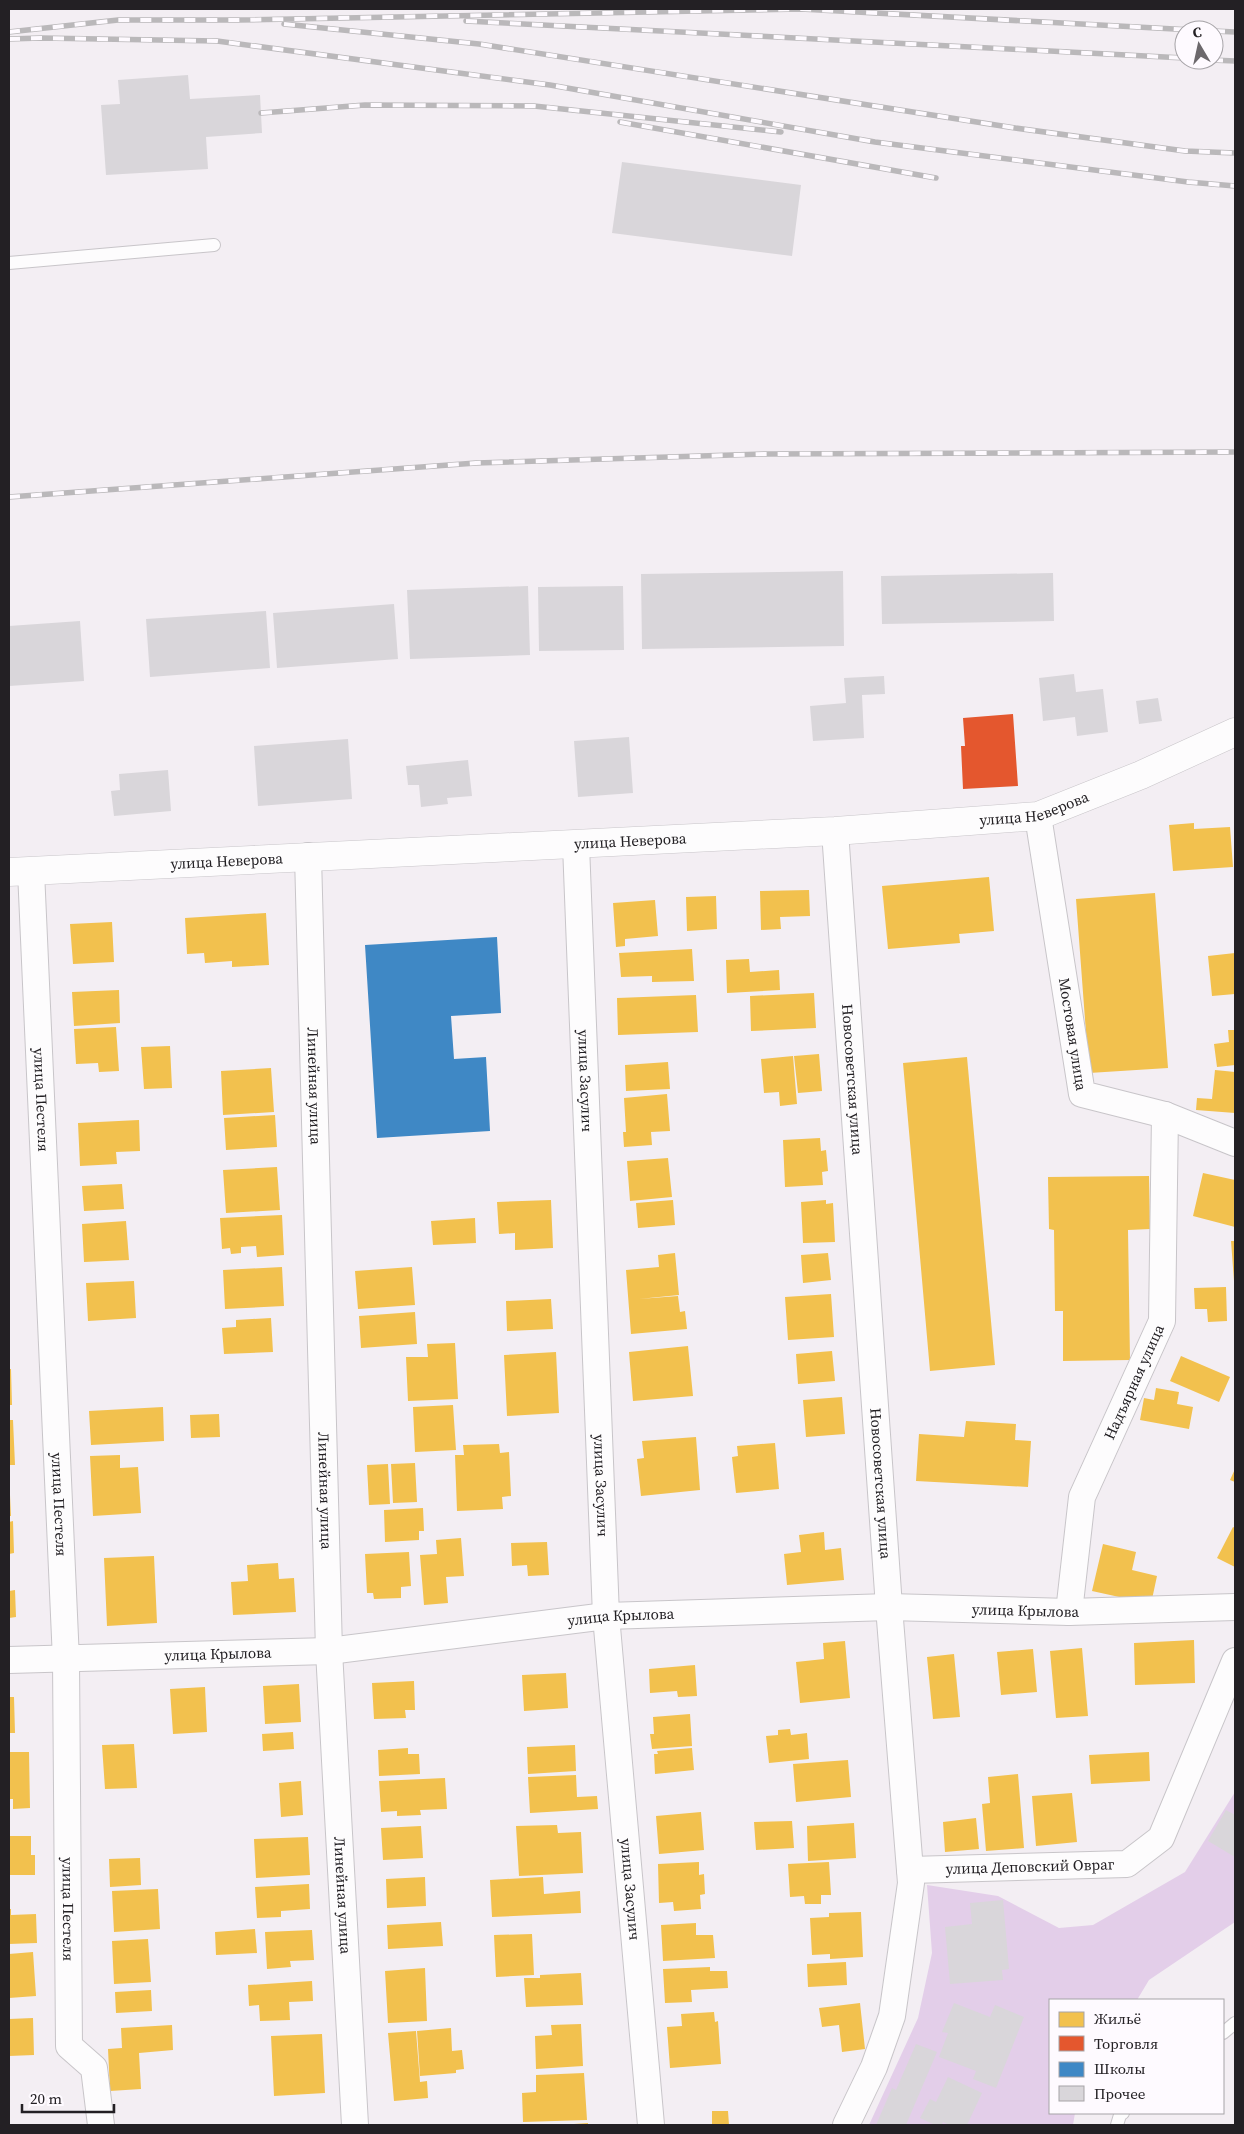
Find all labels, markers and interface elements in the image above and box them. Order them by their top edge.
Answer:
north arrow [1174,20,1224,70]
text: С [1191,22,1203,43]
street label: улица Неверова [978,786,1092,830]
street label: улица Неверова [573,827,687,854]
street label: улица Неверова [170,847,284,874]
street label: Мостовая улица [1054,976,1092,1093]
street label: Новосоветская улица [837,1003,869,1156]
street label: Линейная улица [303,1027,327,1145]
street label: улица Засулич [573,1029,598,1132]
street label: улица Пестеля [29,1047,54,1152]
street label: Надъярная улица [1099,1321,1169,1443]
street label: Новосоветская улица [865,1407,897,1560]
street label: Линейная улица [313,1432,337,1550]
street label: улица Засулич [589,1434,614,1537]
street label: улица Пестеля [47,1452,72,1557]
street label: улица Крылова [972,1598,1080,1622]
street label: улица Крылова [566,1603,675,1631]
street label: улица Крылова [164,1642,272,1666]
street label: Линейная улица [329,1836,357,1955]
street label: улица Засулич [616,1837,646,1941]
street label: улица Деповский Овраг [945,1853,1115,1879]
street label: улица Пестеля [58,1857,79,1961]
legend [1049,1999,1224,2114]
text: Жильё [1094,2008,1142,2029]
text: Торговля [1094,2033,1158,2054]
text: Школы [1094,2058,1145,2079]
scale bar [22,2082,115,2114]
text: Прочее [1094,2083,1146,2104]
text: 20 m [30,2088,62,2109]

